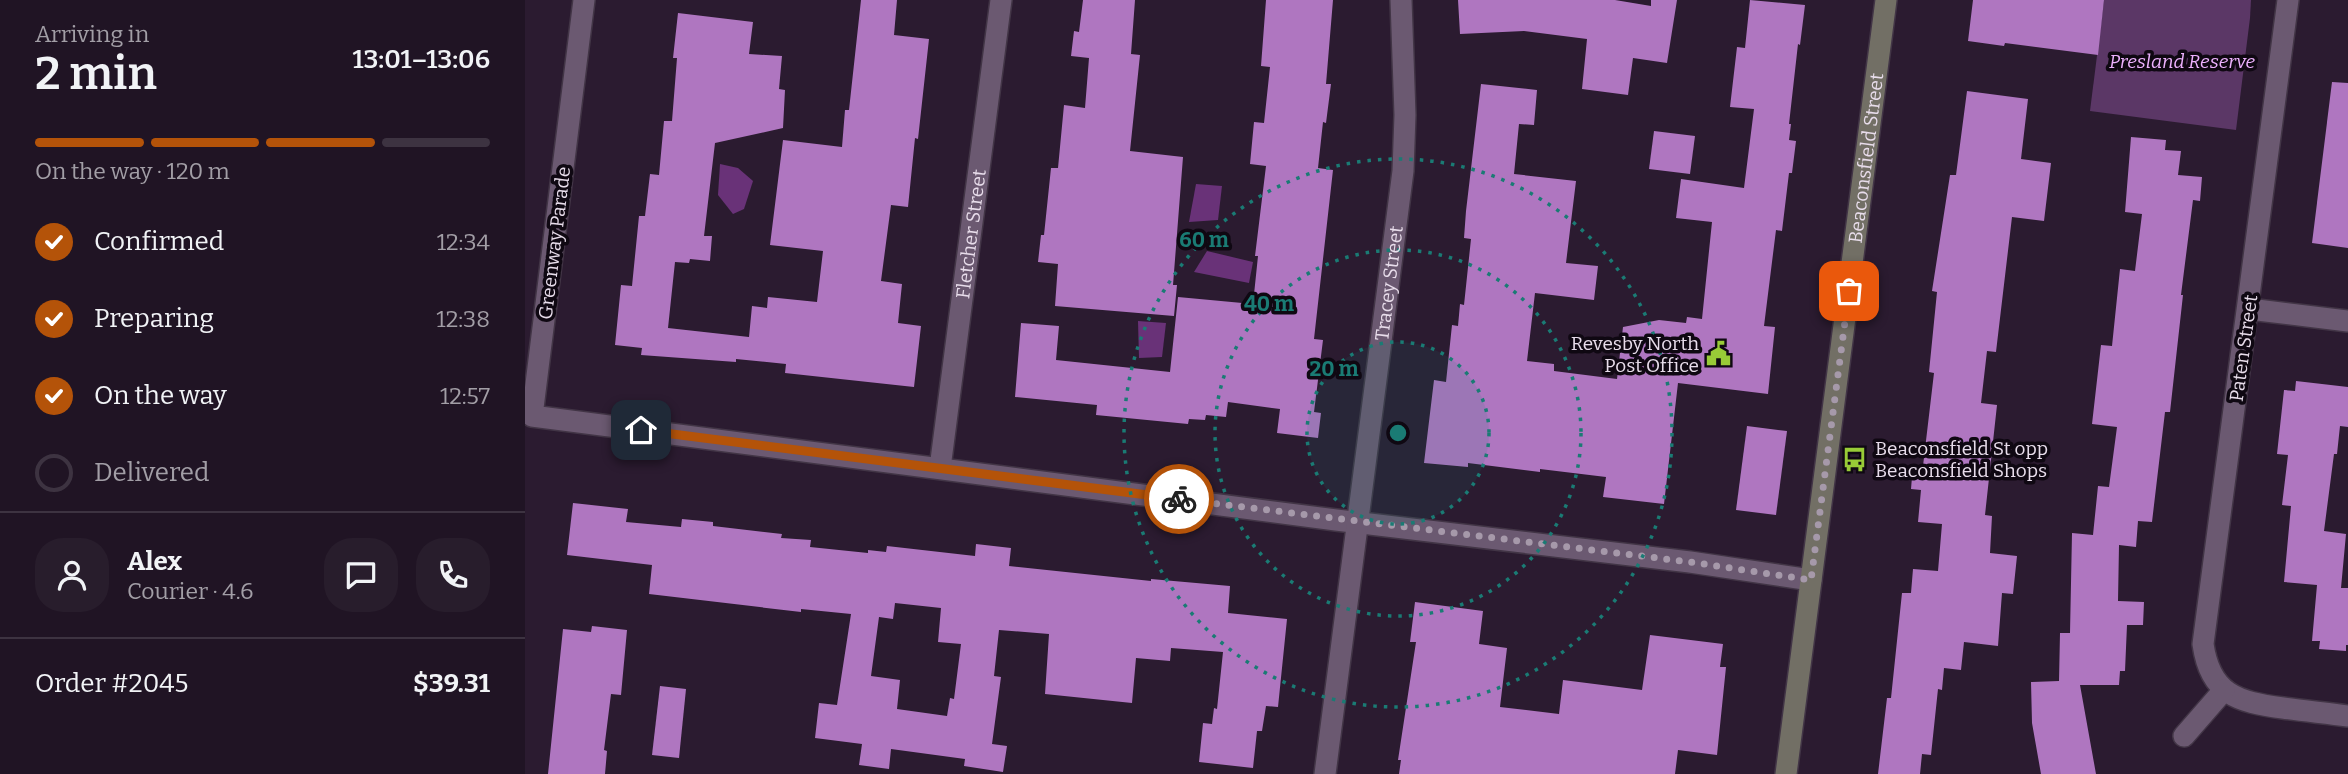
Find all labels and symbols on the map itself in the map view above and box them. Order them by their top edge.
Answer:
park label: Presland Reserve [2109,50,2255,73]
street label: Beaconsfield Street [1844,72,1888,245]
street label: Greenway Parade [534,165,575,321]
street label: Fletcher Street [951,168,991,300]
street label: Tracey Street [1370,224,1408,342]
text: 60 m [1179,227,1229,253]
pin [1819,261,1879,321]
text: 40 m [1244,291,1294,317]
street label: Paten Street [2225,293,2262,403]
place label: Revesby North Post Office [1571,332,1699,377]
public building icon: Revesby North Post Office [1705,340,1733,368]
text: 20 m [1310,356,1358,382]
pin [611,400,671,460]
centre of rings [1386,421,1410,445]
place label: Beaconsfield St opp Beaconsfield Shops [1875,437,2048,482]
bus stop icon: Beaconsfield St opp Beaconsfield Shops [1841,445,1869,473]
courier [1144,464,1214,534]

